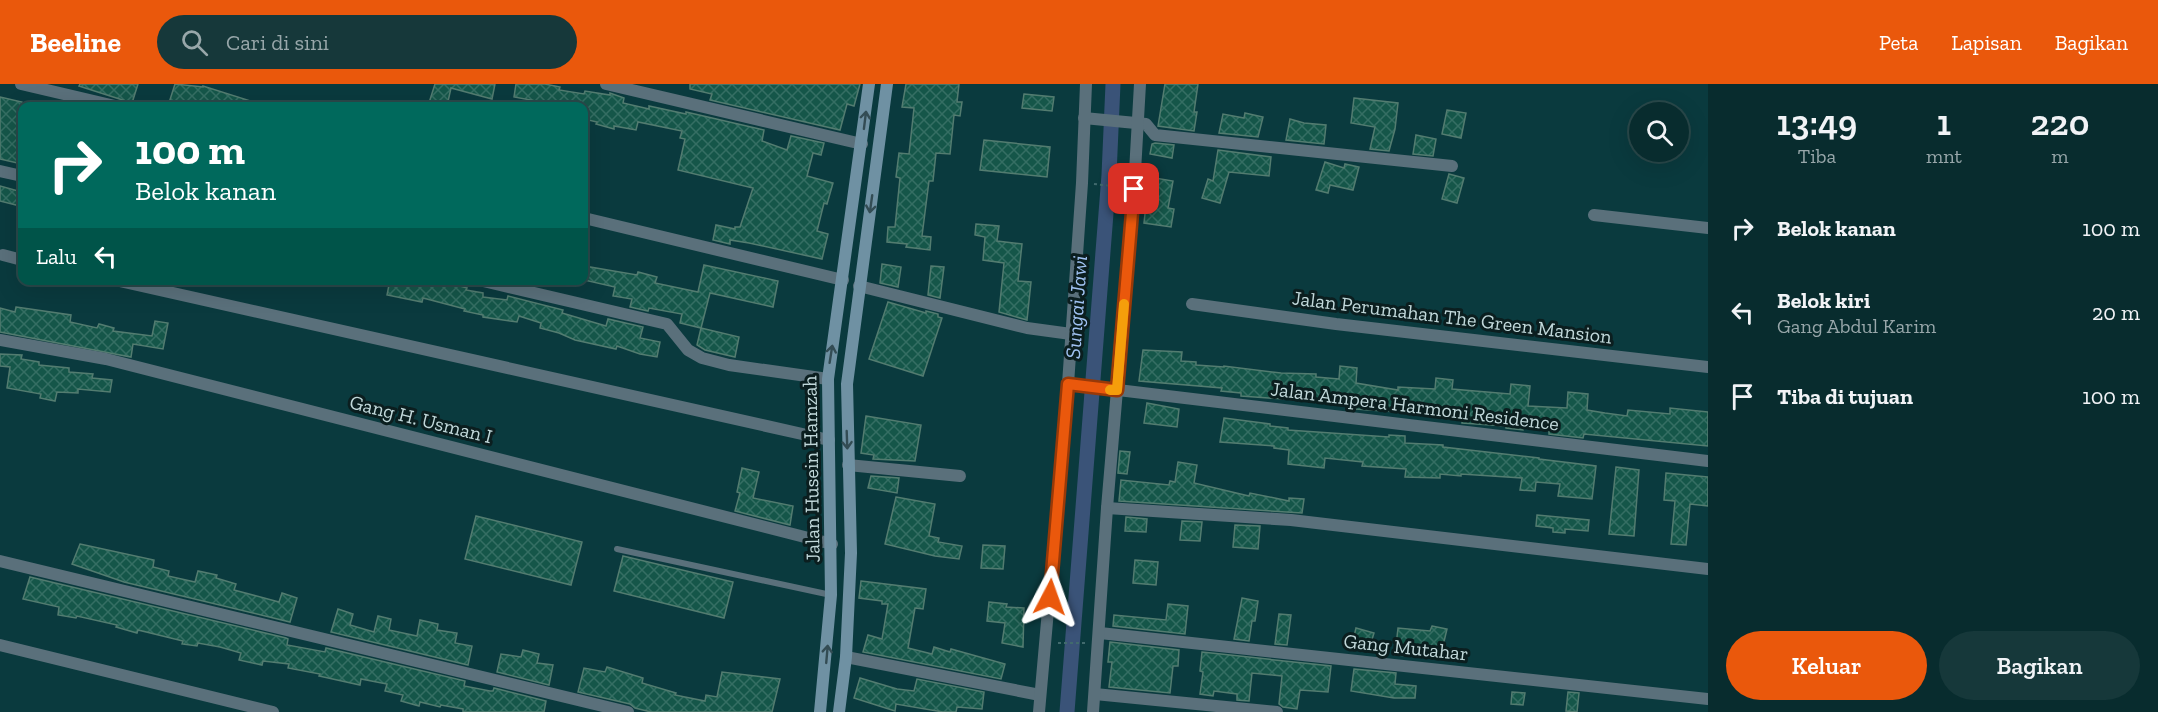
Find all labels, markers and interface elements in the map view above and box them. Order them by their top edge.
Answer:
search box [157,15,577,69]
text: Beeline [30,26,121,59]
icon: search [178,26,211,59]
text: Cari di sini [226,29,329,56]
text: Peta [1879,30,1918,55]
text: Lapisan [1951,30,2022,55]
text: Bagikan [2055,30,2128,55]
text: 13:49 [1777,101,1857,144]
text: 1 [1937,101,1951,144]
text: 220 [2031,101,2089,144]
map controls [1629,102,1689,162]
button: search [1629,102,1689,162]
one-way arrow [860,110,871,130]
text: 100 m [135,124,245,175]
icon: right [36,126,114,204]
text: Tiba [1798,144,1836,168]
text: mnt [1926,144,1962,168]
text: m [2051,144,2069,168]
pin [1108,163,1159,214]
icon: arrive [1117,172,1150,205]
text: Belok kanan [135,175,276,207]
one-way arrow [866,194,877,214]
icon: right [1726,212,1759,245]
text: Belok kanan [1777,215,1896,242]
text: 100 m [2082,215,2140,242]
icon: left [89,240,122,273]
text: Lalu [36,243,77,270]
water label: Sungai Jawi [1060,254,1092,360]
street label: Jalan Perumahan The Green Mansion [1291,285,1614,349]
text: Belok kiri [1777,287,1870,314]
icon: left [1726,296,1759,329]
text: 20 m [2092,299,2140,326]
text: Gang Abdul Karim [1777,314,1936,338]
one-way arrow [826,345,837,365]
street label: Jalan Husein Hamzah [797,375,825,563]
street label: Jalan Ampera Harmoni Residence [1269,376,1561,436]
icon: arrive [1726,380,1759,413]
text: Tiba di tujuan [1777,383,1913,410]
text: 100 m [2082,383,2140,410]
street label: Gang H. Usman I [347,390,495,448]
one-way arrow [841,429,853,449]
position arrow [1018,565,1082,629]
street label: Gang Mutahar [1342,629,1470,665]
button: Keluar [1726,631,1927,700]
button: Bagikan [1939,631,2140,700]
one-way arrow [822,644,833,664]

